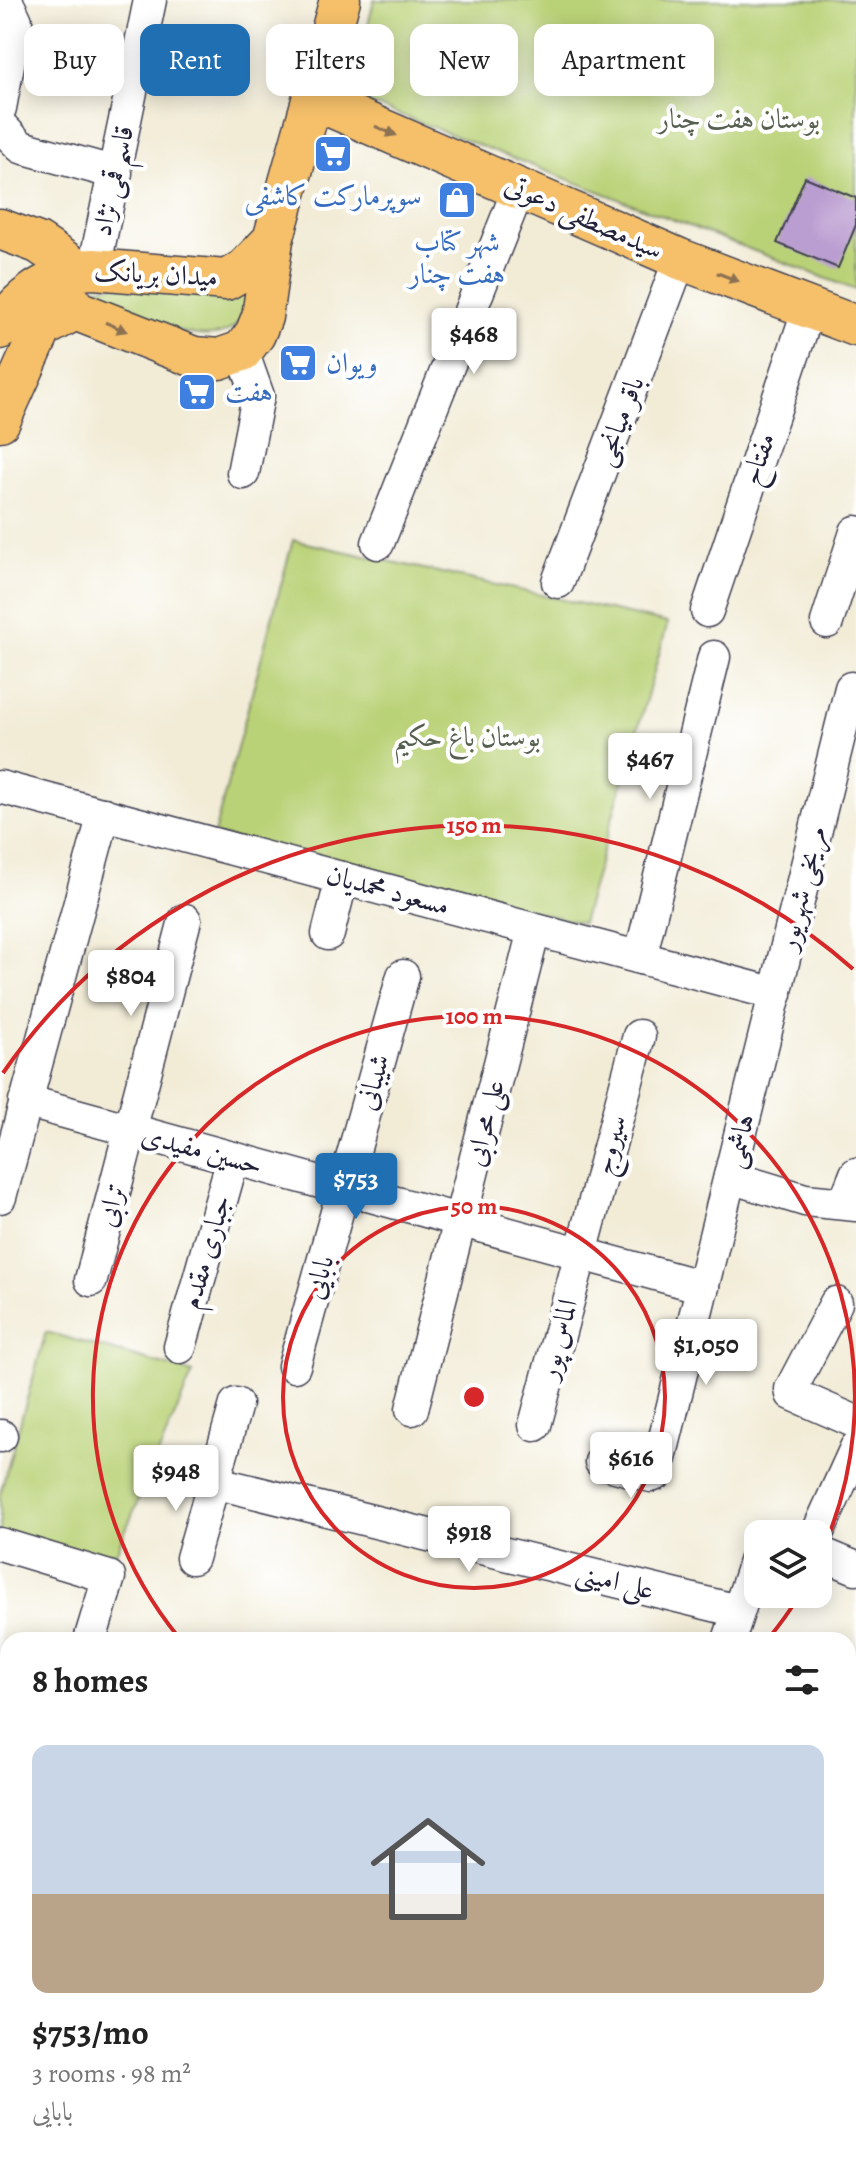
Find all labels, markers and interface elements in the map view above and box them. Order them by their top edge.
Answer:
chip: Buy [24,24,124,96]
chip: Rent [140,24,250,96]
chip: Filters [266,24,394,96]
chip: New [410,24,518,96]
chip: Apartment [534,24,714,96]
park label: بوستان هفت چنار [655,100,820,138]
street label: قاسم قمی نژاد [83,122,151,242]
one-way arrow [374,124,398,137]
supermarket icon: سوپرمارکت کاشفی [312,133,354,175]
street label: سیدمصطفی دعوتی [498,165,669,270]
place label: سوپرمارکت کاشفی [244,177,422,216]
shop icon: شهر کتاب هفت چنار [436,179,478,221]
place label: شهر کتاب هفت چنار [406,223,505,293]
street label: میدان بریانک [93,252,219,296]
one-way arrow [716,271,740,284]
pin: $468 [427,308,521,376]
text: $468 [450,316,498,351]
one-way arrow [104,321,128,334]
supermarket icon: ویوان [277,342,319,384]
place label: ویوان [326,344,378,382]
street label: باقر میانجی [584,370,654,472]
supermarket icon: هفت [176,371,218,413]
place label: هفت [225,373,273,411]
street label: مفتاح [731,428,790,492]
park label: بوستان باغ حکیم [393,718,541,764]
pin: $467 [603,733,697,801]
text: $467 [626,741,674,776]
text: 150 m [446,809,502,841]
street label: مریخی شهریور [767,822,836,957]
street label: مسعود محمدیان [322,855,454,925]
pin: $804 [84,950,178,1018]
text: $804 [106,958,156,993]
text: 100 m [445,1000,503,1032]
street label: شیبانی [347,1050,399,1114]
street label: علی محرابی [456,1076,515,1171]
street label: هاشمی [714,1110,764,1172]
street label: سیروج [584,1111,642,1181]
street label: حسین مفیدی [137,1116,267,1184]
pin: $753 [309,1153,403,1221]
text: $753 [333,1161,379,1196]
street label: ترابی [87,1179,135,1231]
text: 50 m [451,1190,497,1222]
street label: جباری مقدم [172,1191,245,1315]
street label: بابایی [295,1251,343,1303]
street label: الماس پور [528,1295,588,1387]
pin: $1,050 [641,1319,771,1387]
text: $1,050 [673,1327,739,1362]
centre of rings [460,1383,488,1411]
pin: $616 [584,1432,678,1500]
text: $616 [608,1440,654,1475]
pin: $948 [129,1445,223,1513]
text: $948 [152,1453,200,1488]
pin: $918 [422,1506,516,1574]
text: $918 [446,1514,492,1549]
map controls [744,1520,832,1608]
button: layers [744,1520,832,1608]
street label: علی امینی [572,1553,658,1610]
text: 8 homes [32,1657,148,1704]
icon: filters [780,1658,824,1702]
icon: home [356,1797,500,1941]
text: $753/mo [32,2009,149,2056]
text: 3 rooms · 98 m² [32,2056,191,2091]
text: بابایی [32,2094,73,2129]

